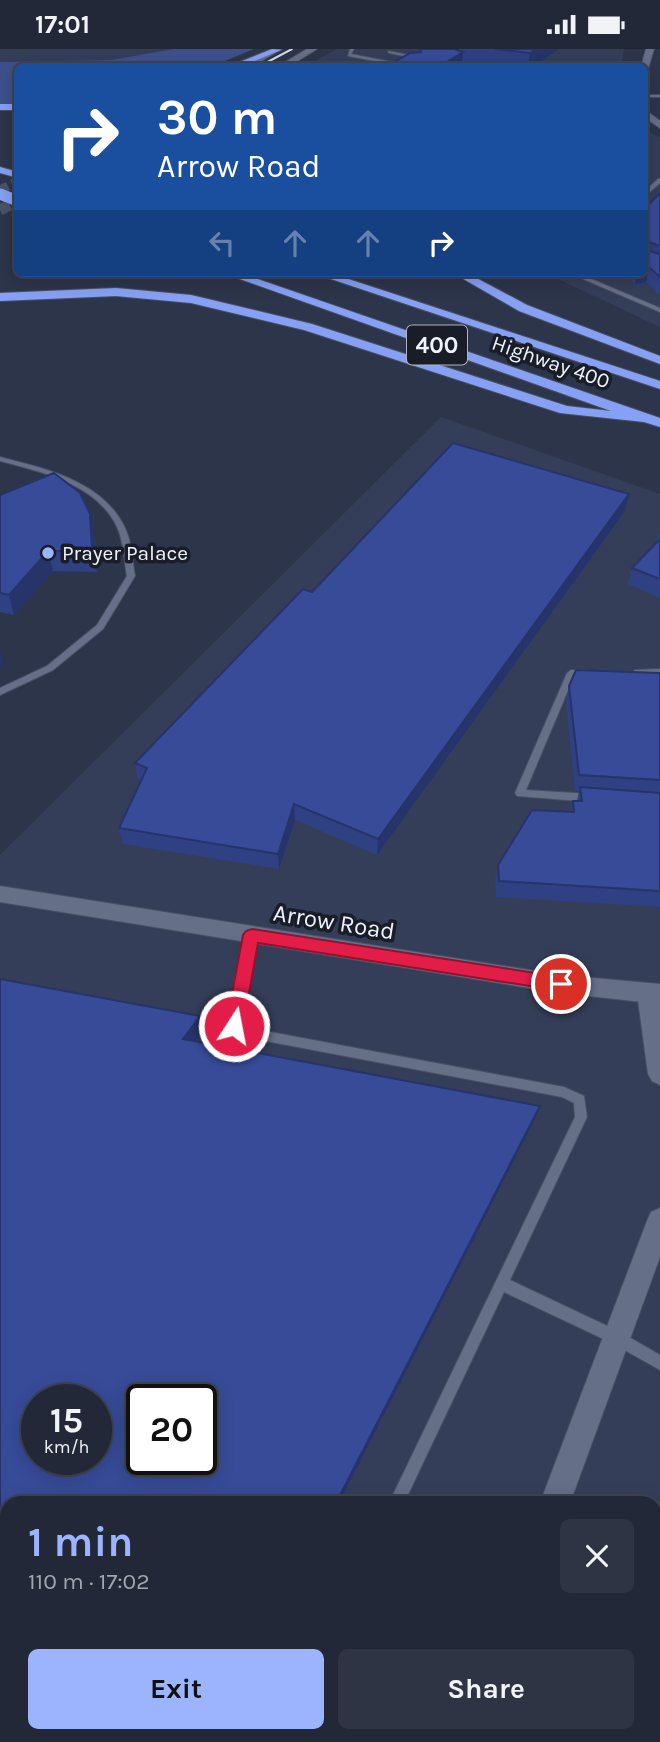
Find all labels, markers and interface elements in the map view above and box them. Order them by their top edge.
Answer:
text: 17:01 [35,9,90,40]
text: 30 m [157,89,277,146]
icon: right [42,91,133,182]
text: Arrow Road [157,148,320,185]
icon: left [203,224,241,262]
icon: ahead [276,224,314,262]
icon: ahead [349,224,387,262]
icon: right [422,224,460,262]
road number: 400 [407,325,467,365]
street label: Highway 400 [489,331,613,393]
place label: Prayer Palace [62,541,188,565]
marker: Prayer Palace [40,545,56,561]
street label: Arrow Road [271,899,397,945]
pin [531,954,591,1014]
icon: arrive [542,965,580,1003]
position arrow [197,989,271,1063]
speed limit sign: 20 [126,1384,217,1475]
text: 15 [50,1400,83,1441]
text: km/h [44,1436,89,1458]
text: 1 min [28,1517,133,1567]
button: close [560,1519,634,1593]
text: 110 m · 17:02 [28,1568,150,1595]
button: Exit [28,1649,324,1729]
button: Share [338,1649,634,1729]

